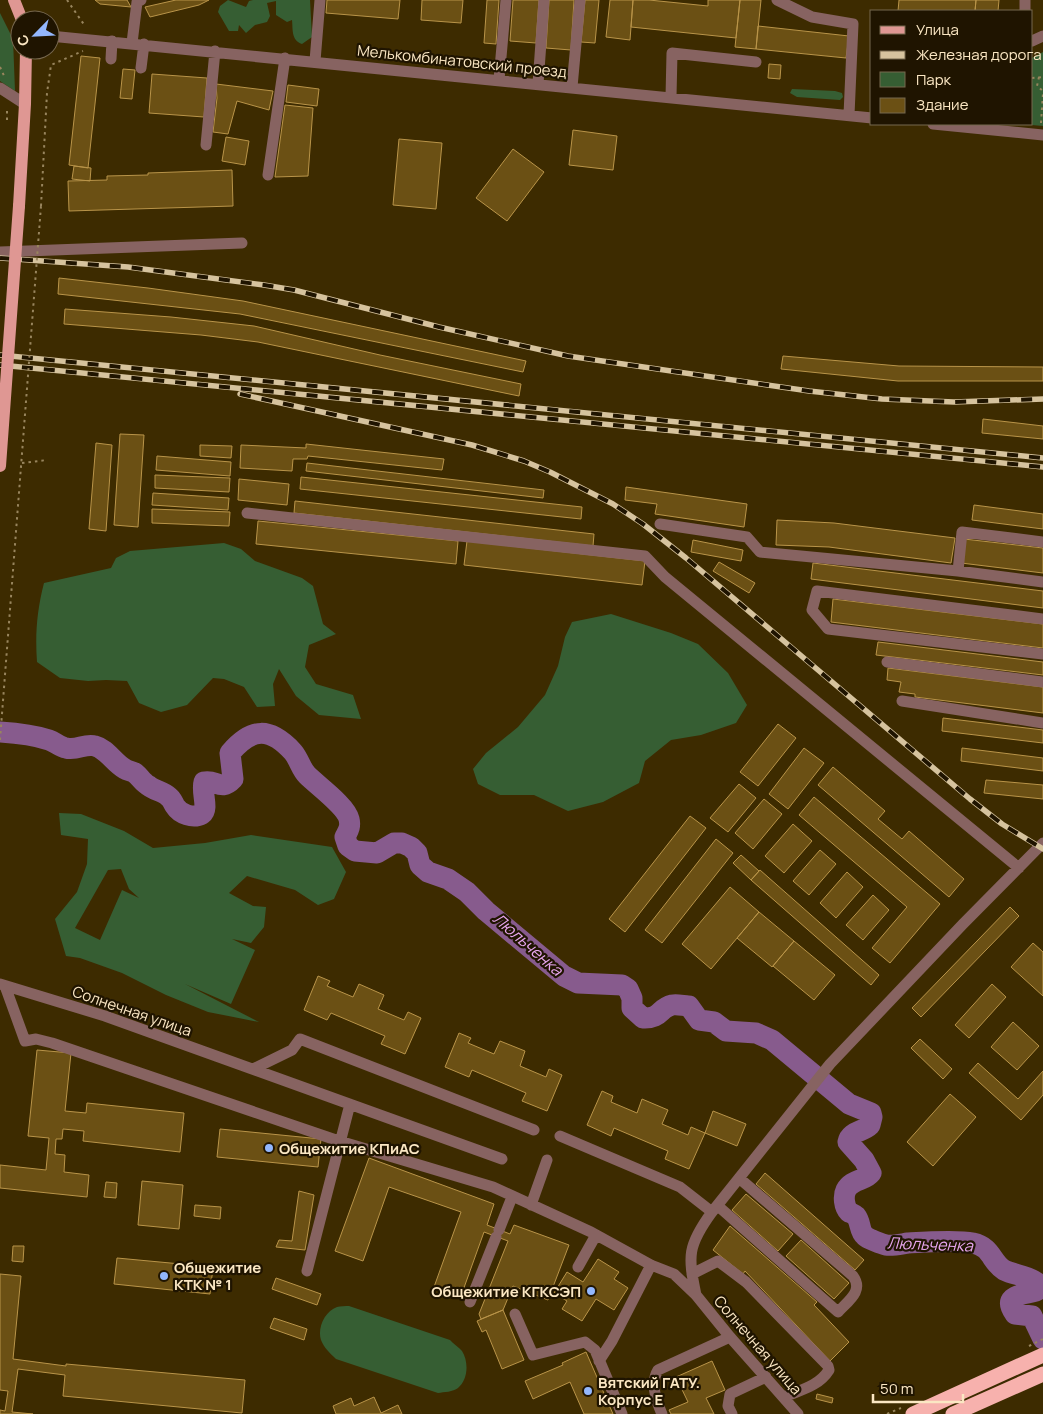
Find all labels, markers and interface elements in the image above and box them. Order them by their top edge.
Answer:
north arrow [10,10,60,60]
legend [870,10,1033,125]
text: Улица [916,19,959,40]
text: С [12,32,33,49]
street label: Мелькомбинатовский проезд [356,40,568,82]
text: Железная дорога [916,44,1041,65]
text: Парк [916,69,952,90]
text: Здание [916,94,969,115]
water label: Люльченка [488,908,568,981]
street label: Солнечная улица [70,981,194,1041]
place label: Общежитие КПиАС [279,1138,420,1159]
marker: Общежитие КПиАС [263,1142,275,1154]
water label: Люльченка [887,1232,974,1257]
place label: Общежитие КТК № 1 [174,1257,261,1295]
marker: Общежитие КТК № 1 [158,1270,170,1282]
place label: Общежитие КГКСЭП [431,1281,581,1302]
marker: Общежитие КГКСЭП [585,1285,597,1297]
street label: Солнечная улица [709,1291,807,1399]
place label: Вятский ГАТУ. Корпус Е [598,1372,700,1410]
scale bar [873,1372,963,1404]
text: 50 m [880,1378,914,1399]
marker: Вятский ГАТУ. Корпус Е [582,1385,594,1397]

